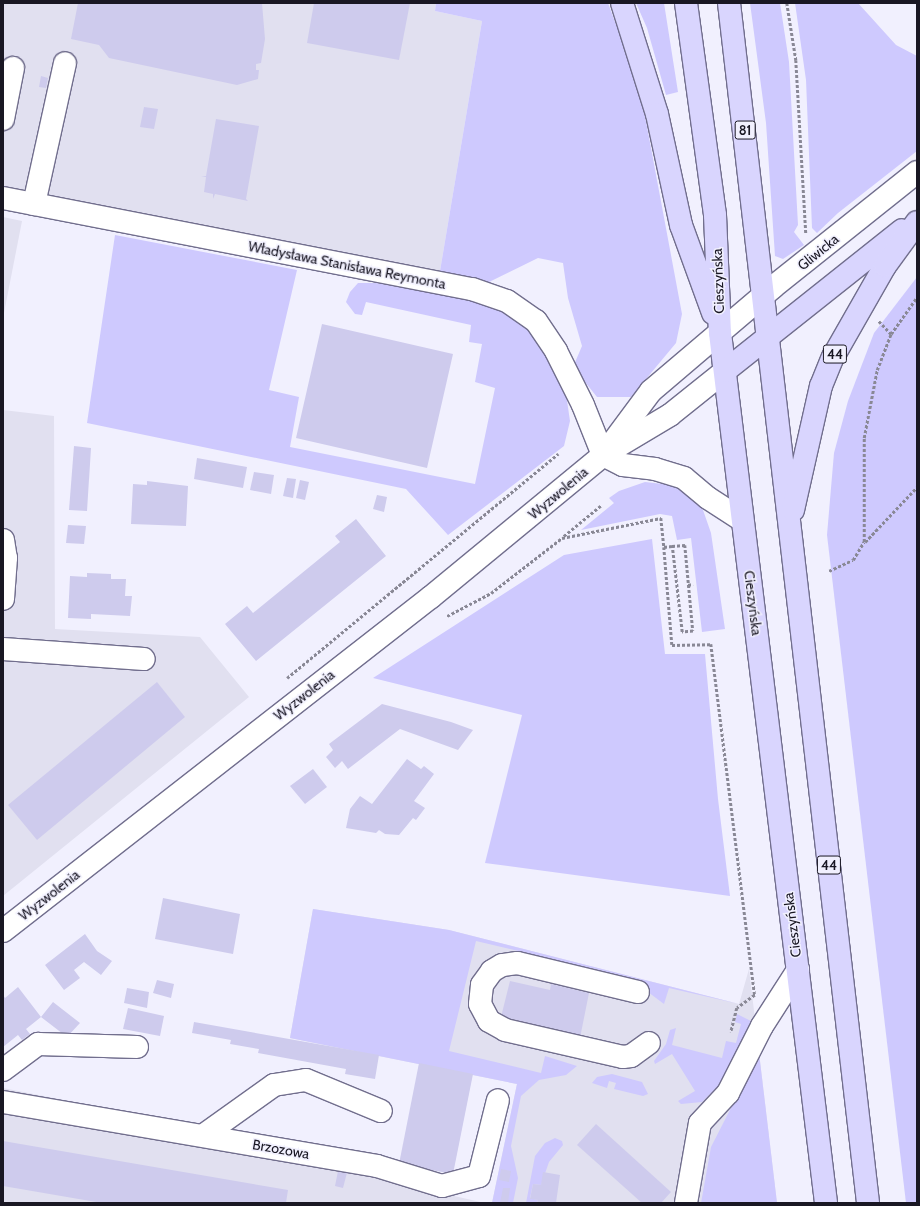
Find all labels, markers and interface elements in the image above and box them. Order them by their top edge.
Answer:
road number: 81 [734,119,756,141]
street label: Gliwicka [794,230,842,274]
street label: Władysława Stanisława Reymonta [247,238,447,292]
street label: Cieszyńska [708,248,728,314]
road number: 44 [822,343,848,365]
street label: Wyzwolenia [525,463,591,523]
street label: Cieszyńska [741,570,765,636]
street label: Wyzwolenia [270,666,338,724]
road number: 44 [816,854,842,876]
street label: Wyzwolenia [15,866,83,924]
street label: Cieszyńska [780,892,804,958]
street label: Brzozowa [251,1136,311,1162]

